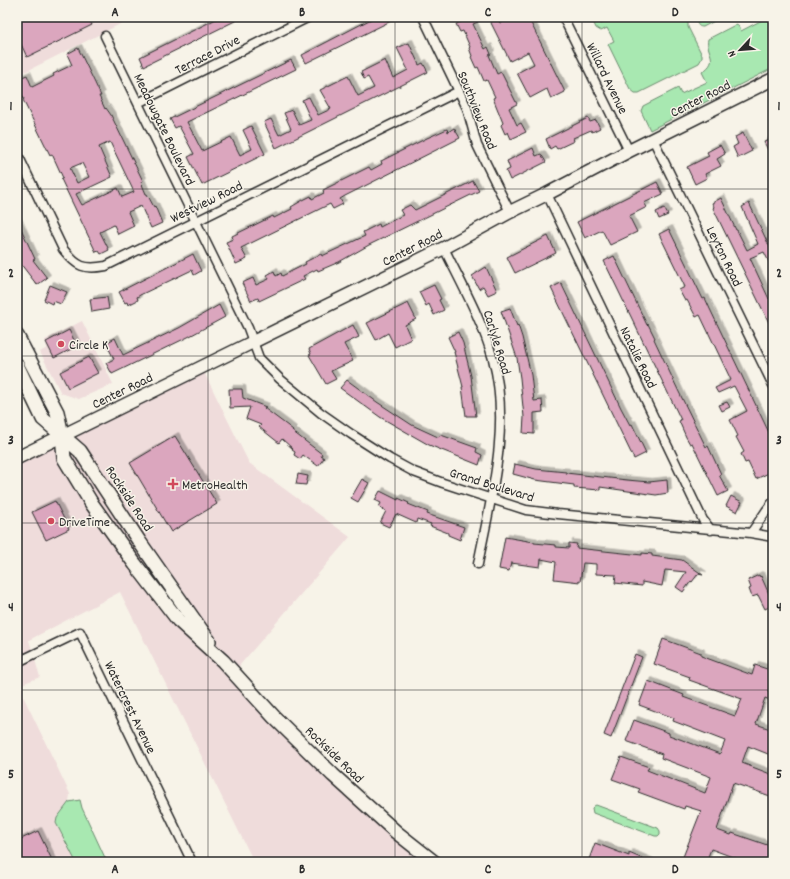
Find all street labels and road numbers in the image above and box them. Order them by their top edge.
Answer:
street label: Terrace Drive [172,31,244,81]
street label: Willard Avenue [580,40,632,118]
street label: Southview Road [451,69,501,153]
street label: Meadowgate Boulevard [127,70,199,189]
street label: Center Road [667,76,735,124]
street label: Westview Road [167,177,246,229]
street label: Leyton Road [700,223,746,290]
street label: Center Road [379,225,447,273]
street label: Carlyle Road [477,308,515,377]
street label: Natalie Road [614,324,661,392]
street label: Center Road [89,368,157,415]
street label: Rockside Road [100,462,157,536]
street label: Grand Boulevard [447,464,536,508]
street label: Watercrest Avenue [98,658,160,758]
street label: Rockside Road [300,722,368,789]

